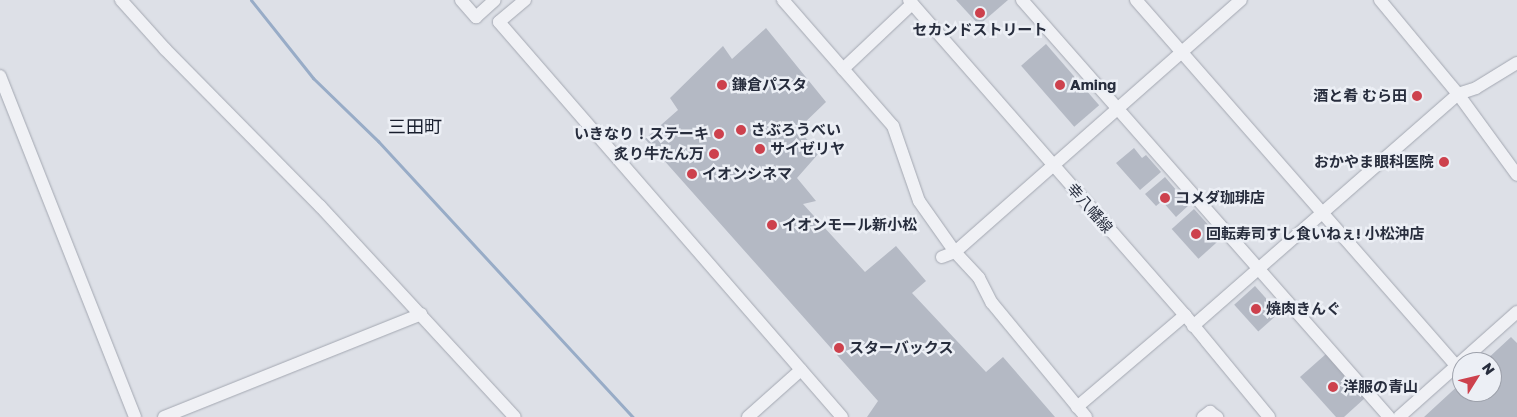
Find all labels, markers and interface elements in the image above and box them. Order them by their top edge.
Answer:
marker: セカンドストリート [974,7,986,19]
place label: セカンドストリート [913,21,1047,39]
place label: 鎌倉パスタ [732,76,807,94]
place label: Aming [1070,76,1116,94]
marker: 鎌倉パスタ [716,79,728,91]
marker: Aming [1054,79,1066,91]
place label: 酒と肴 むら田 [1313,87,1407,105]
marker: 酒と肴 むら田 [1411,90,1423,102]
district label: 三田町 [388,115,442,137]
place label: さぶろうべい [751,121,841,139]
marker: さぶろうべい [735,124,747,136]
place label: いきなり！ステーキ [574,125,709,143]
marker: いきなり！ステーキ [713,128,725,140]
place label: サイゼリヤ [770,140,845,158]
marker: サイゼリヤ [754,143,766,155]
place label: 炙り牛たん万 [614,145,704,163]
marker: 炙り牛たん万 [708,148,720,160]
place label: おかやま眼科医院 [1314,153,1434,171]
marker: おかやま眼科医院 [1438,156,1450,168]
place label: イオンシネマ [702,165,792,183]
marker: イオンシネマ [686,168,698,180]
street label: 幸八幡線 [1064,179,1116,237]
place label: コメダ珈琲店 [1175,189,1265,207]
marker: コメダ珈琲店 [1159,192,1171,204]
place label: イオンモール新小松 [782,216,917,234]
marker: イオンモール新小松 [766,219,778,231]
place label: 回転寿司すし食いねぇ! 小松沖店 [1206,225,1425,243]
marker: 回転寿司すし食いねぇ! 小松沖店 [1190,228,1202,240]
place label: 焼肉きんぐ [1266,300,1341,318]
marker: 焼肉きんぐ [1250,303,1262,315]
place label: スターバックス [849,339,954,357]
marker: スターバックス [833,342,845,354]
north arrow [1452,352,1502,402]
text: N [1479,359,1499,378]
place label: 洋服の青山 [1343,378,1418,396]
marker: 洋服の青山 [1327,381,1339,393]

